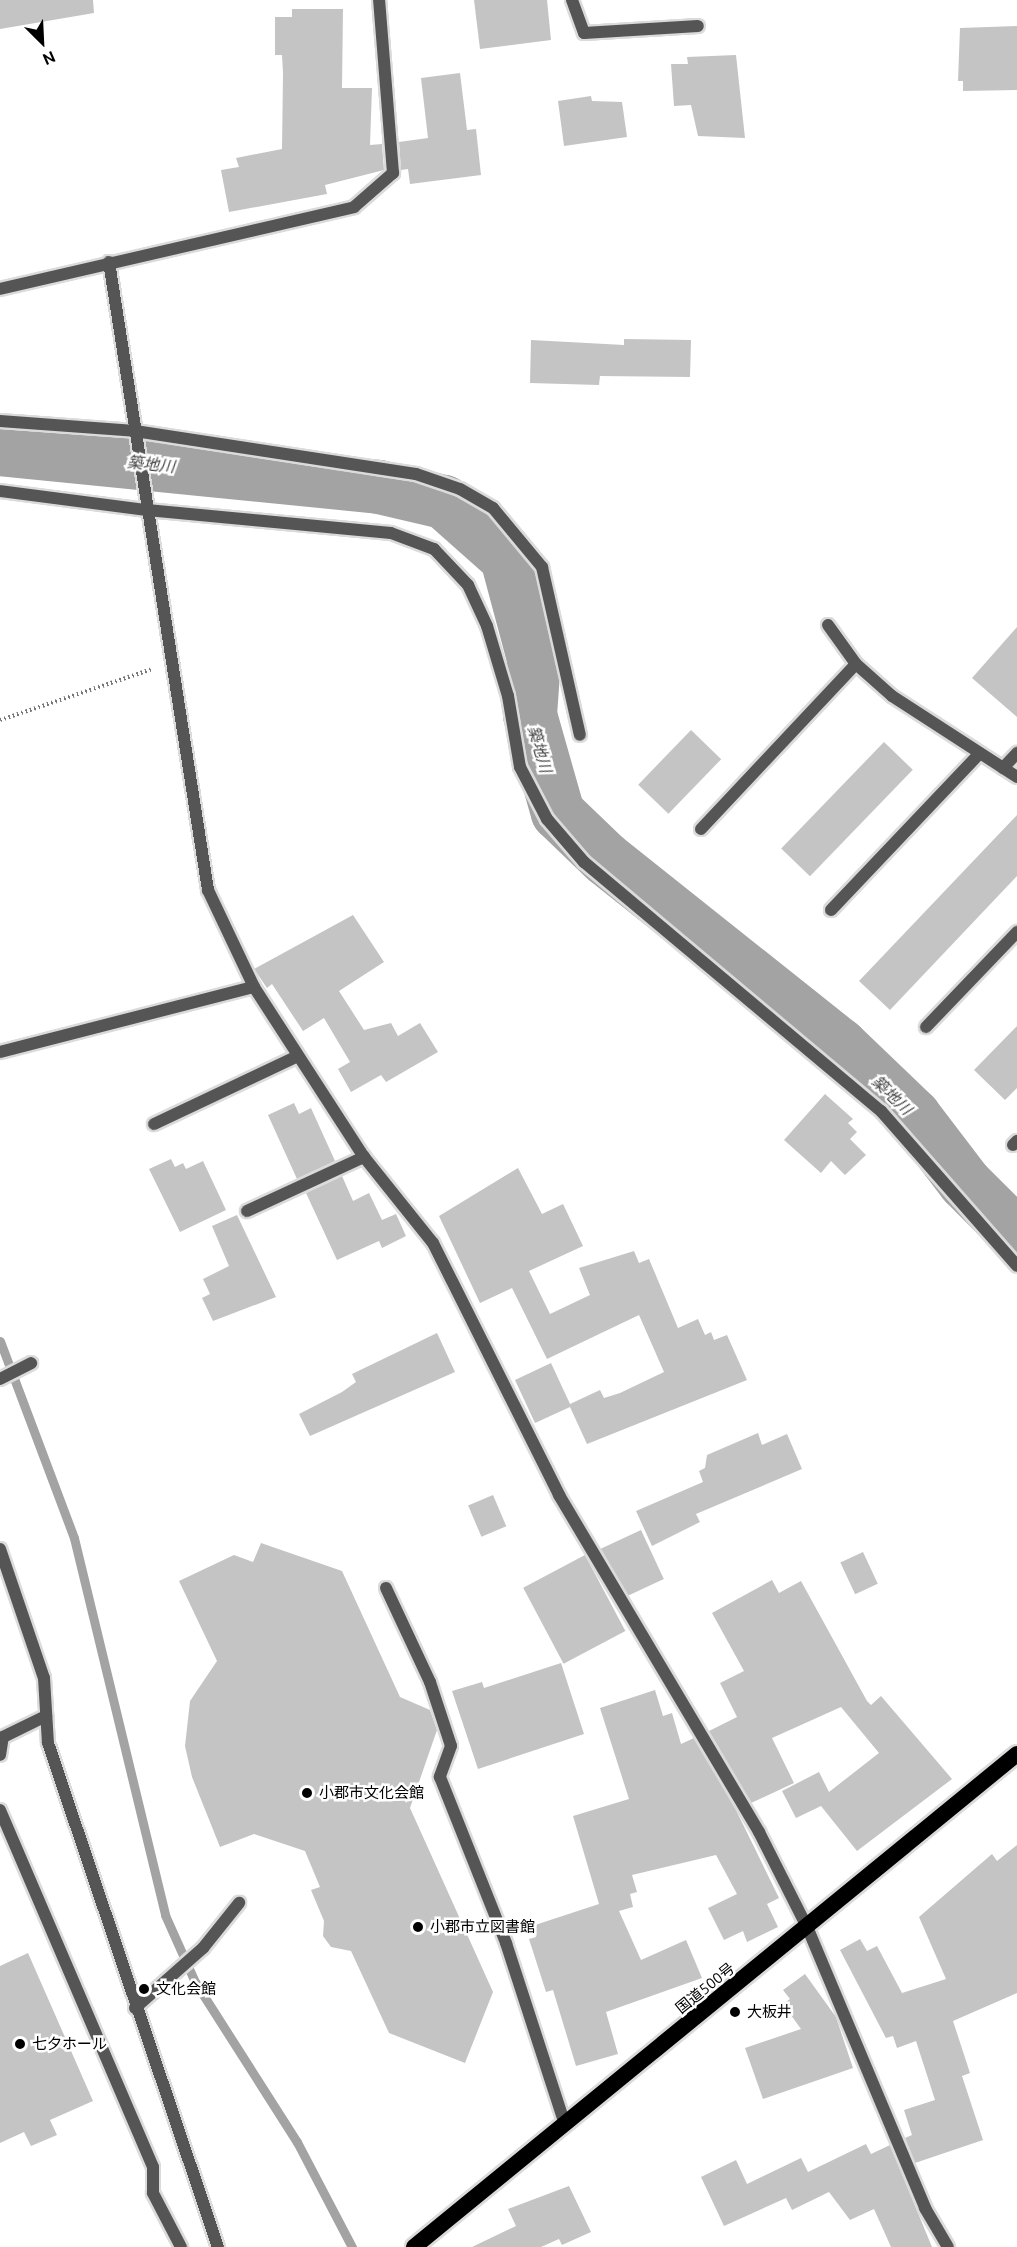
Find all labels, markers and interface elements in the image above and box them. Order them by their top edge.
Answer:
north arrow [12,12,72,72]
text: N [40,48,58,69]
water label: 築地川 [126,452,176,476]
water label: 築地川 [524,723,556,775]
water label: 築地川 [868,1071,916,1119]
place label: 小郡市文化会館 [319,1784,424,1802]
marker: 小郡市文化会館 [300,1786,314,1800]
place label: 小郡市立図書館 [430,1918,535,1936]
marker: 小郡市立図書館 [411,1920,425,1934]
street label: 国道500号 [672,1959,738,2017]
place label: 文化会館 [156,1980,216,1998]
marker: 文化会館 [137,1982,151,1996]
place label: 大板井 [747,2003,792,2021]
marker: 大板井 [728,2005,742,2019]
place label: 七夕ホール [32,2035,107,2053]
marker: 七夕ホール [13,2037,27,2051]

